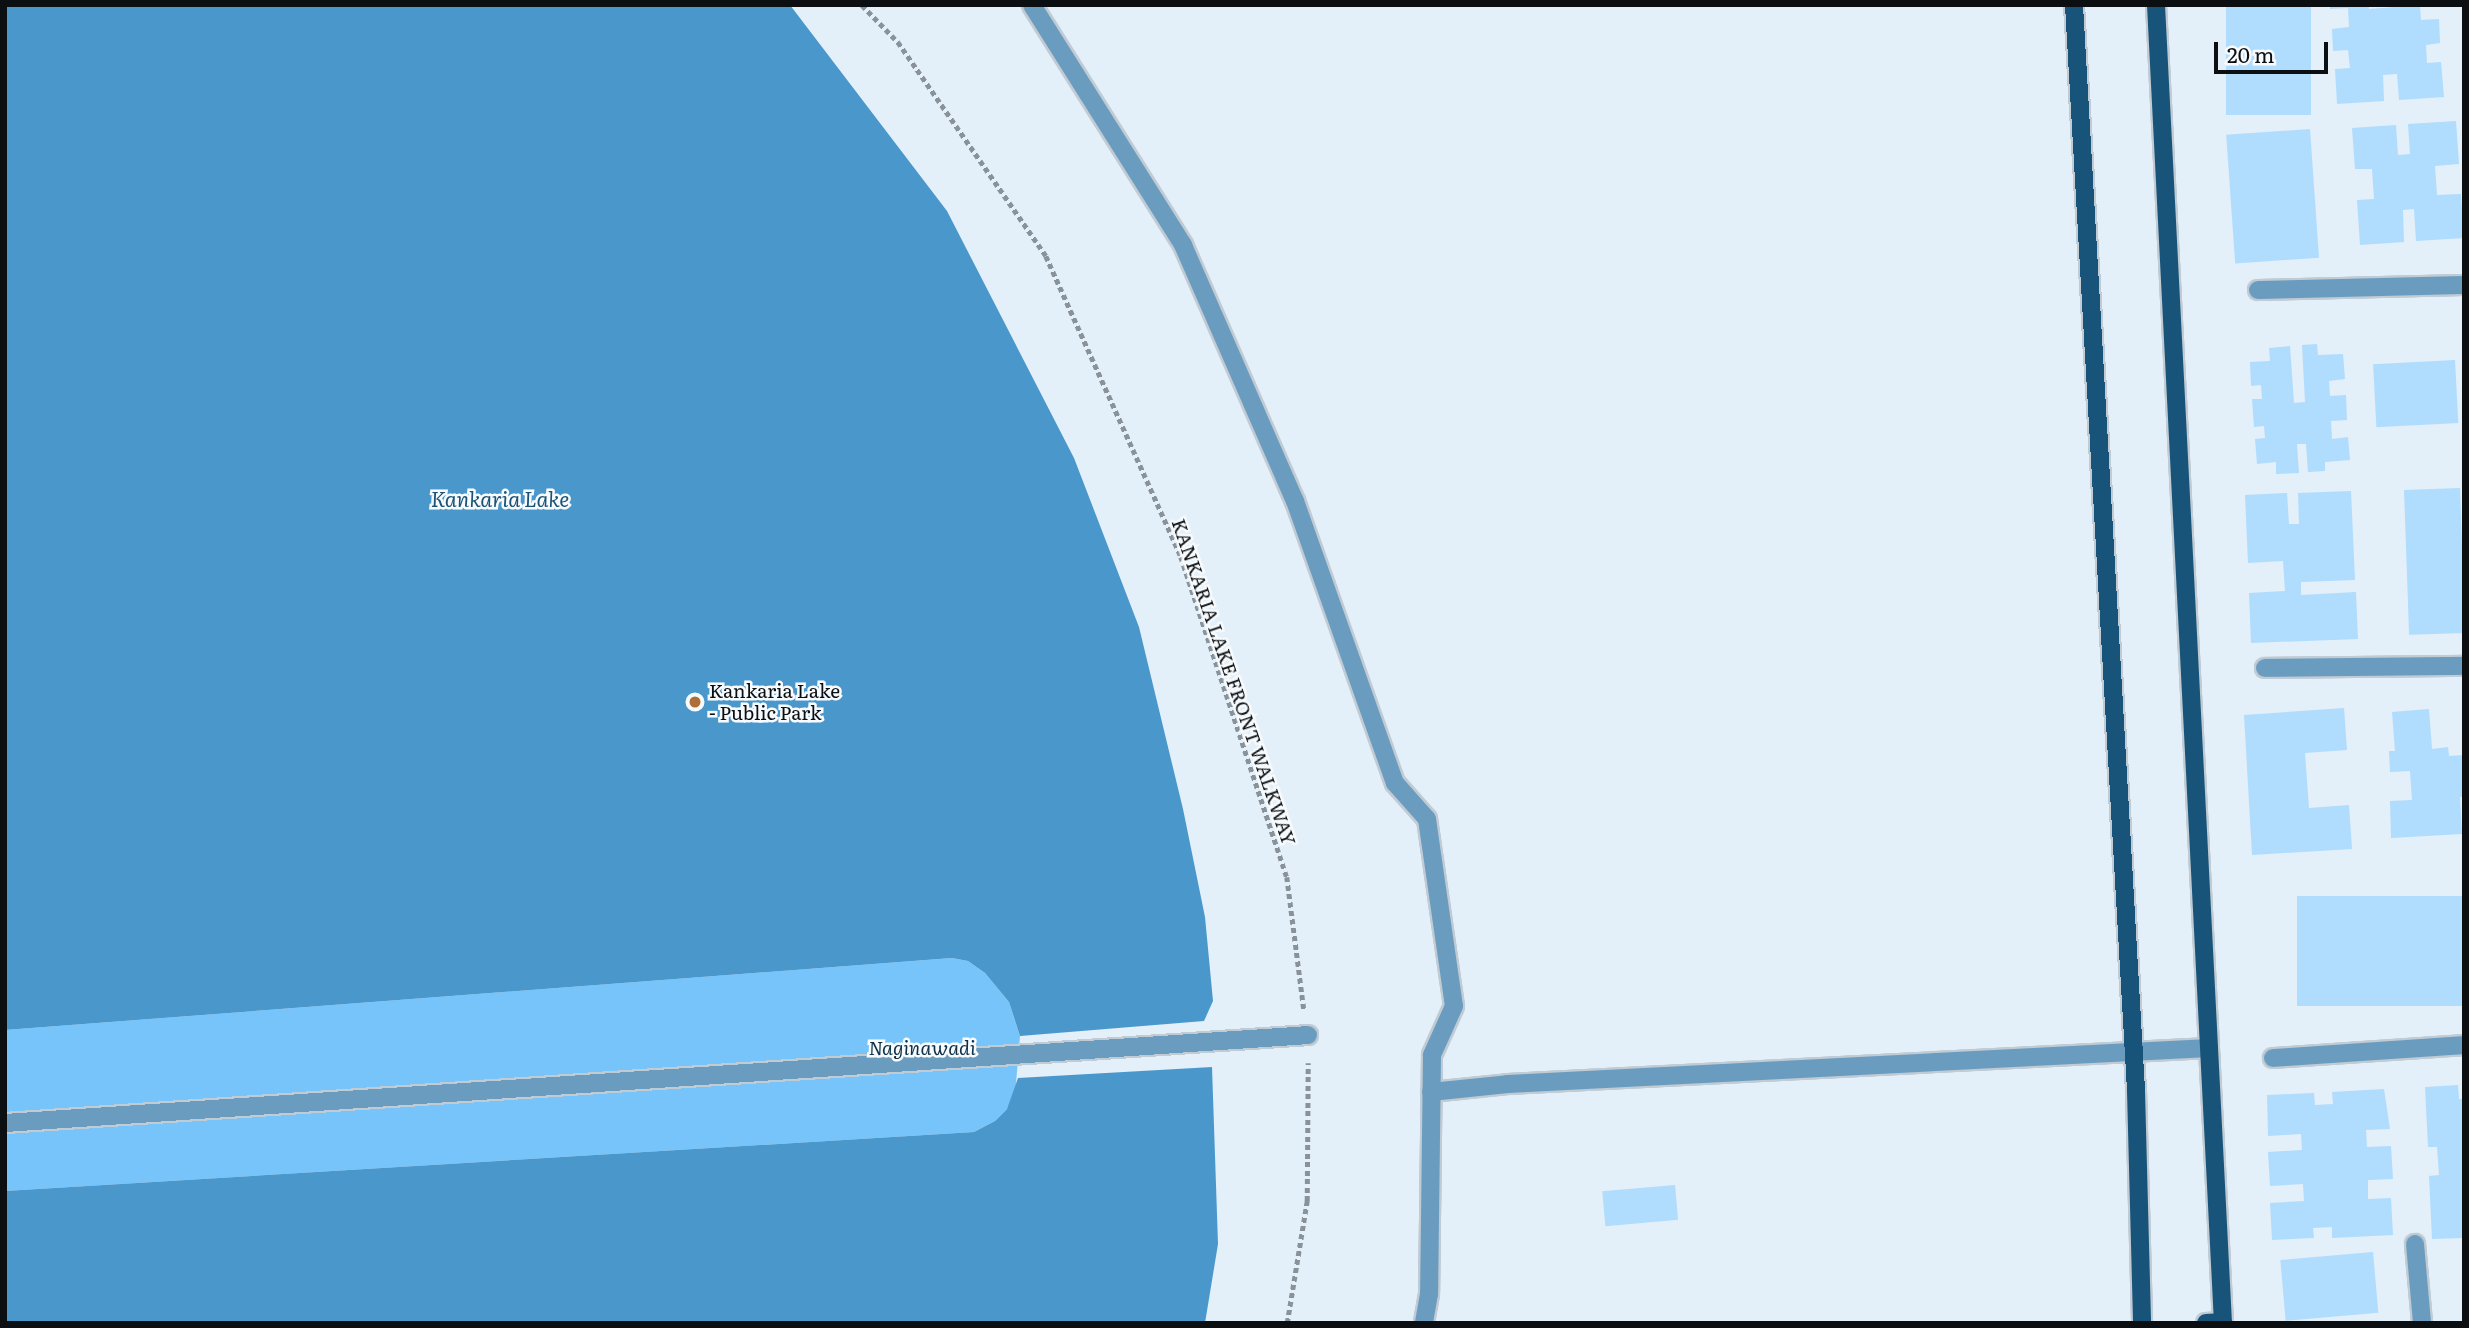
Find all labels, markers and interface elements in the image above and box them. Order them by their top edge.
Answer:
scale bar [2217,28,2331,72]
text: 20 m [2227,38,2274,69]
water label: Kankaria Lake [431,485,569,511]
street label: KANKARIA LAKE FRONT WALKWAY [1167,516,1301,848]
place label: Kankaria Lake - Public Park [709,680,840,724]
marker: Kankaria Lake - Public Park [687,694,703,710]
park label: Naginawadi [868,1037,976,1059]

